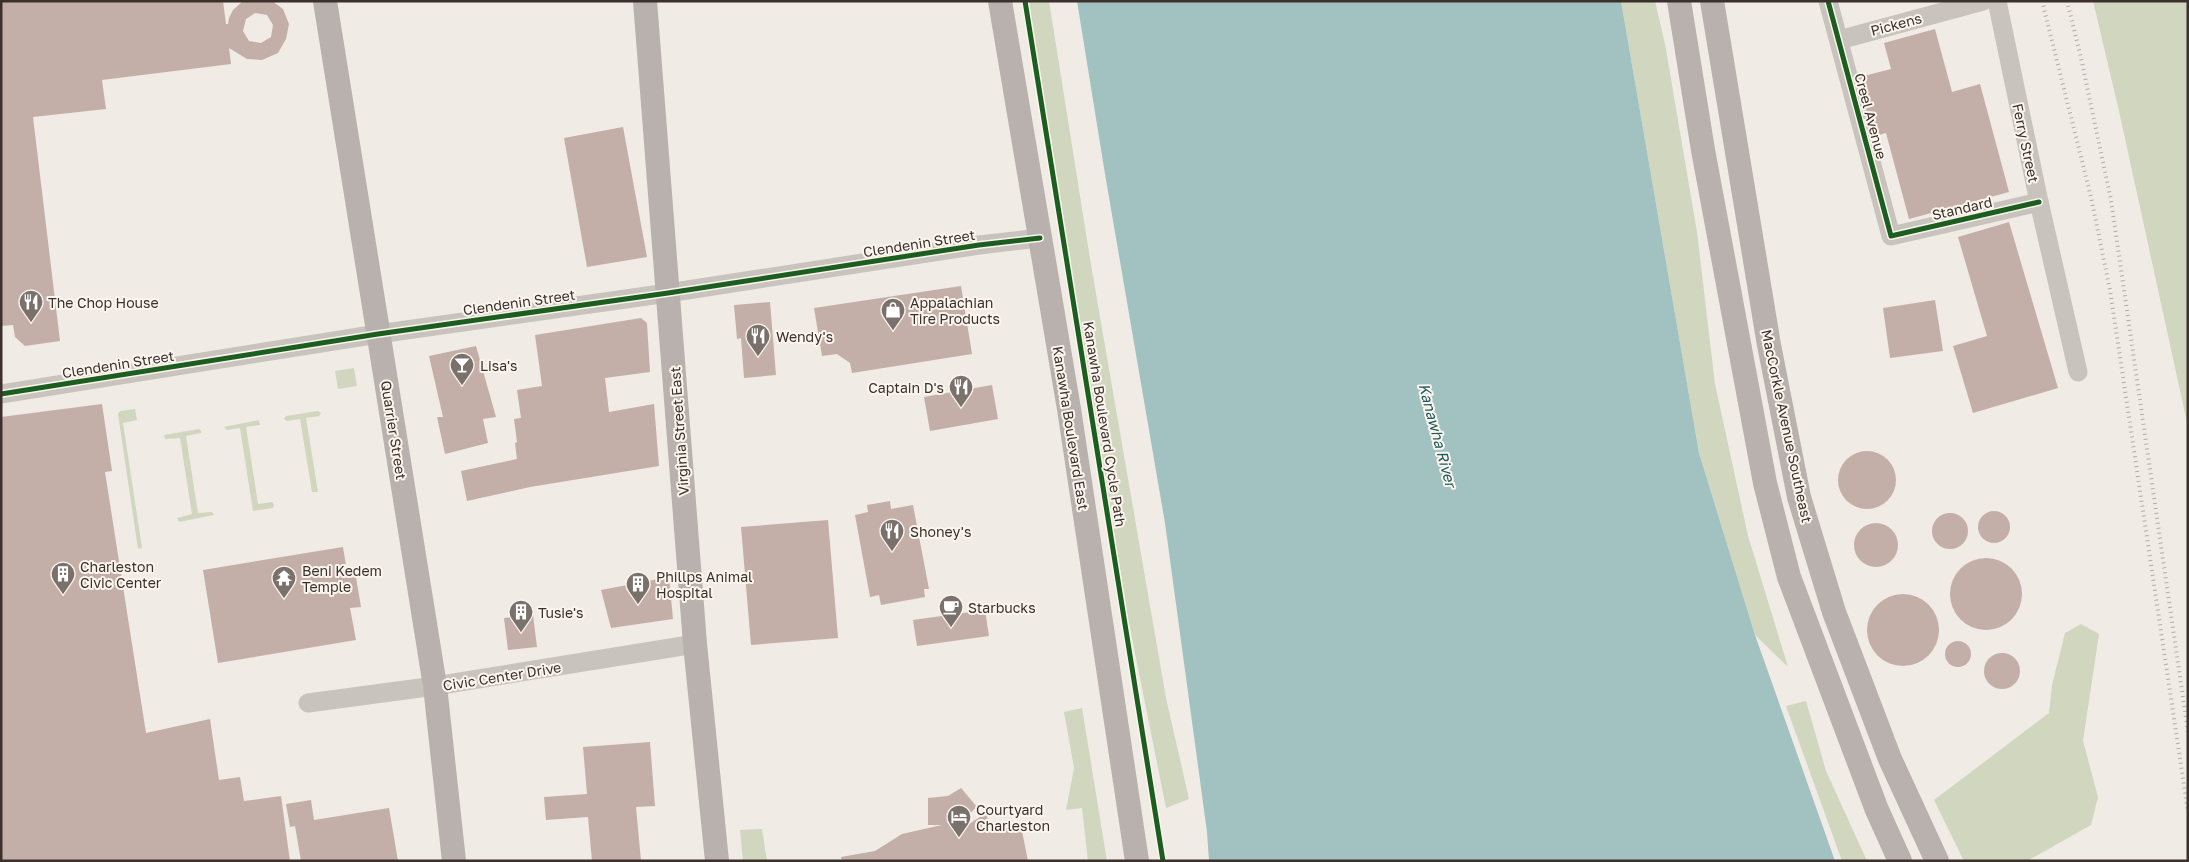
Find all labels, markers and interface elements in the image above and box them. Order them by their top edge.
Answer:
street label: Pickens [1869,9,1923,39]
street label: Creel Avenue [1851,71,1891,161]
street label: Ferry Street [2009,102,2043,184]
street label: Standard [1930,193,1994,223]
street label: Clendenin Street [862,226,976,260]
street label: Clendenin Street [462,286,576,318]
restaurant icon: The Chop House [18,289,44,323]
place label: The Chop House [48,294,159,311]
place label: Appalachian Tire Products [910,294,1000,327]
shop icon: Appalachian Tire Products [880,297,906,331]
street label: Kanawha Boulevard Cycle Path [1080,320,1130,528]
restaurant icon: Wendy's [745,323,771,357]
place label: Wendy's [776,328,833,345]
street label: MacCorkle Avenue Southeast [1758,328,1816,524]
street label: Kanawha Boulevard East [1050,345,1092,511]
street label: Clendenin Street [61,347,175,381]
bar icon: Lisa's [449,352,475,386]
place label: Lisa's [480,357,517,374]
street label: Virginia Street East [666,366,692,496]
restaurant icon: Captain D's [948,374,974,408]
street label: Quarrier Street [378,379,410,481]
place label: Captain D's [868,379,944,396]
water label: Kanawha River [1415,381,1461,491]
restaurant icon: Shoney's [879,518,905,552]
place label: Shoney's [910,523,971,540]
place label: Charleston Civic Center [80,558,162,591]
building icon: Charleston Civic Center [50,561,76,595]
place label: Beni Kedem Temple [302,562,382,595]
temple icon: Beni Kedem Temple [271,565,297,599]
place label: Phillps Animal Hospital [656,568,753,601]
building icon: Phillps Animal Hospital [625,571,651,605]
cafe icon: Starbucks [938,594,964,628]
building icon: Tusie's [508,599,534,633]
place label: Starbucks [968,599,1036,616]
place label: Tusie's [538,604,584,621]
street label: Civic Center Drive [442,658,562,694]
place label: Courtyard Charleston [976,801,1050,834]
hotel icon: Courtyard Charleston [946,804,972,838]

